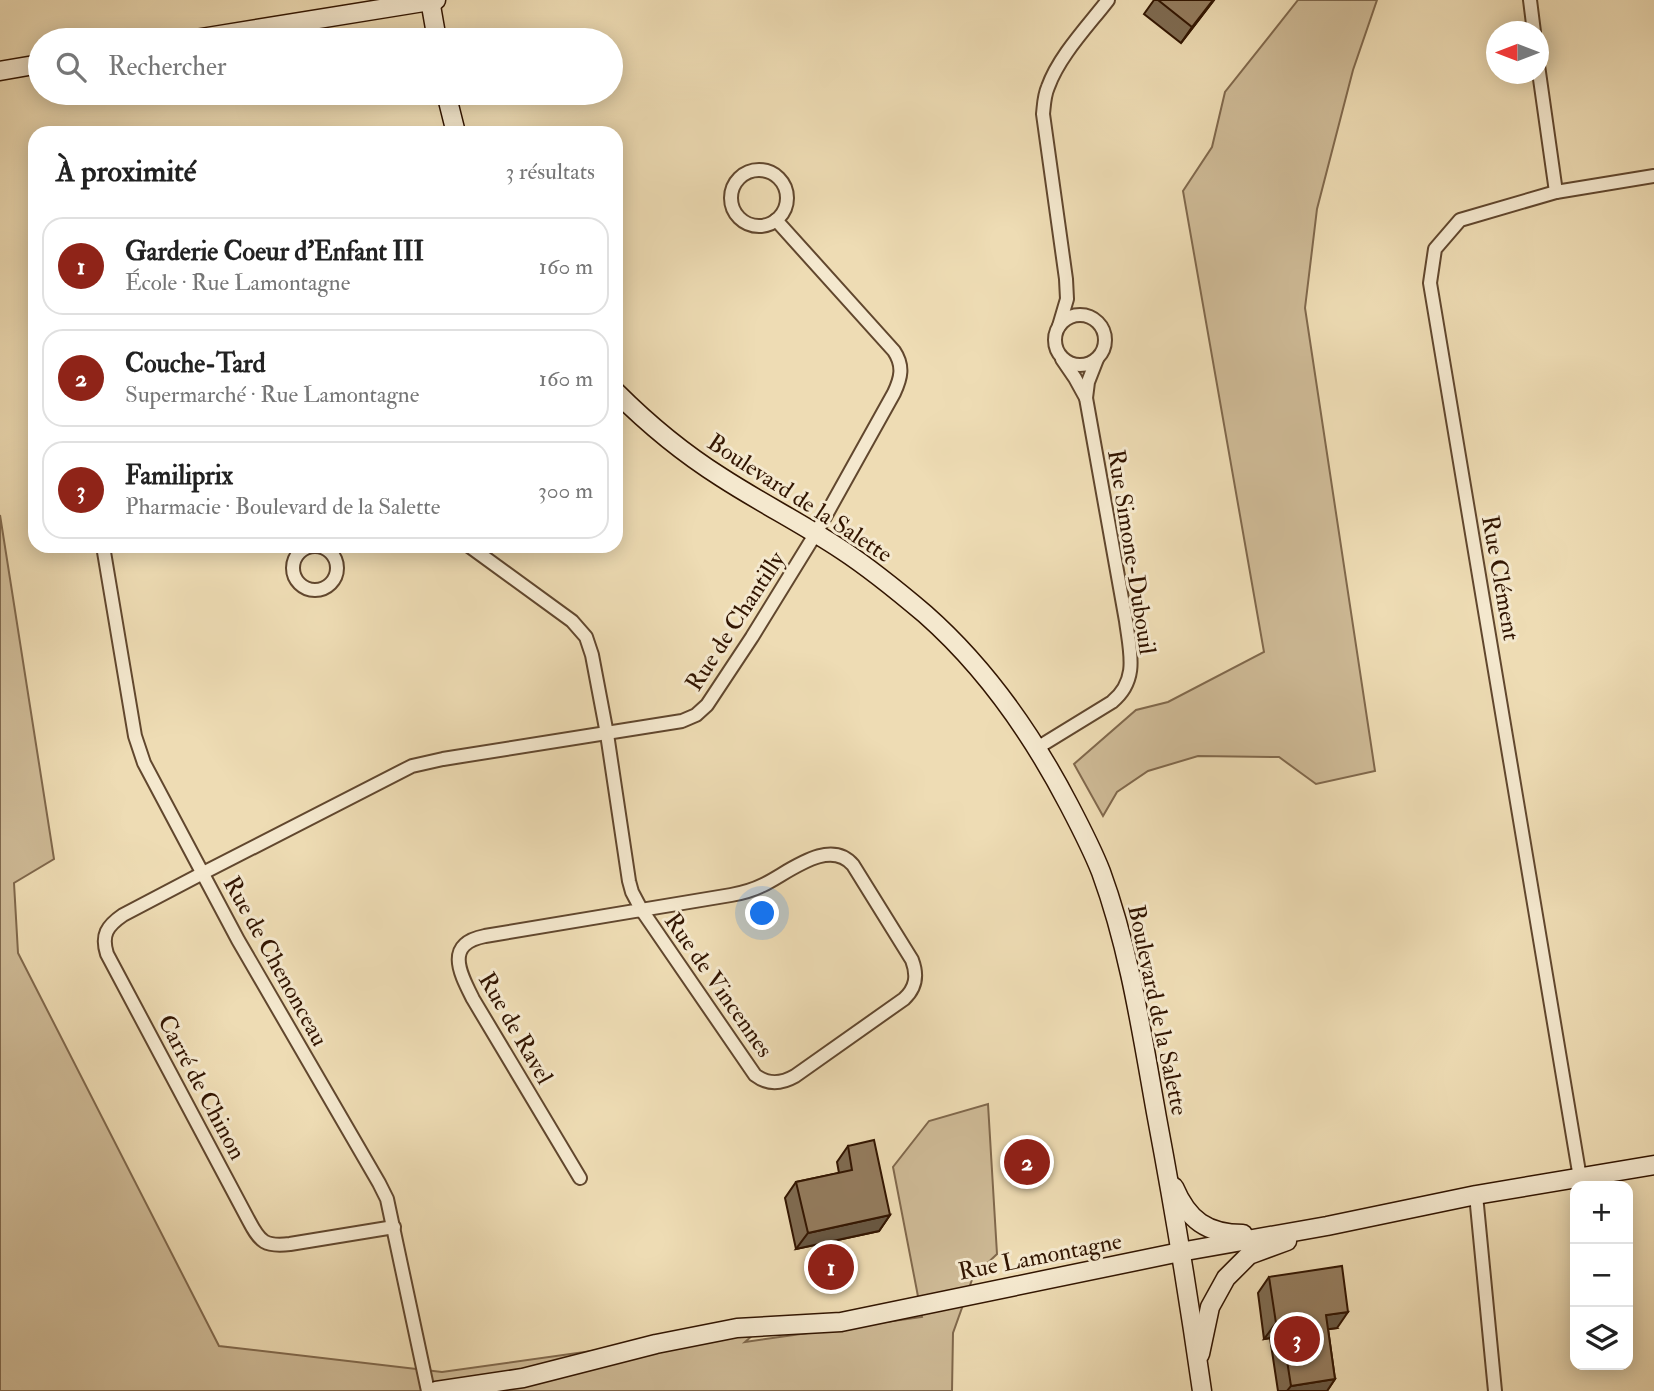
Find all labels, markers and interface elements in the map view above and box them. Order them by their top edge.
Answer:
north arrow [1486,21,1549,84]
search box [28,28,623,105]
icon: search [52,48,90,86]
text: Rechercher [108,51,227,83]
text: À proximité [56,153,196,190]
text: 3 résultats [505,157,595,186]
text: Garderie Coeur d'Enfant III [125,236,424,268]
text: 1 [77,252,85,281]
text: 160 m [539,252,593,281]
text: École · Rue Lamontagne [125,268,350,297]
text: Couche-Tard [125,348,265,380]
text: 2 [75,364,87,393]
text: 160 m [539,364,593,393]
text: Supermarché · Rue Lamontagne [125,380,419,409]
street label: Boulevard de la Salette [701,427,898,570]
street label: Rue Simone-Dubouil [1100,447,1163,657]
text: Familiprix [125,460,233,492]
text: 3 [77,476,85,505]
text: 300 m [538,476,593,505]
text: Pharmacie · Boulevard de la Salette [125,492,440,521]
street label: Rue Clément [1474,513,1527,643]
street label: Rue de Chantilly [679,545,792,697]
street label: Rue de Chenonceau [216,871,335,1052]
your location [745,896,779,930]
street label: Boulevard de la Salette [1120,902,1195,1118]
street label: Rue de Vincennes [657,907,780,1064]
street label: Rue de Ravel [471,967,560,1090]
street label: Carré de Chinon [150,1009,253,1165]
pin: 2 [1004,1136,1050,1188]
map controls [1570,1181,1633,1370]
button: + [1570,1181,1633,1244]
street label: Rue Lamontagne [956,1225,1124,1288]
pin: 1 [808,1241,854,1293]
button: − [1570,1244,1633,1307]
button: layers [1570,1307,1633,1370]
pin: 3 [1274,1313,1320,1365]

